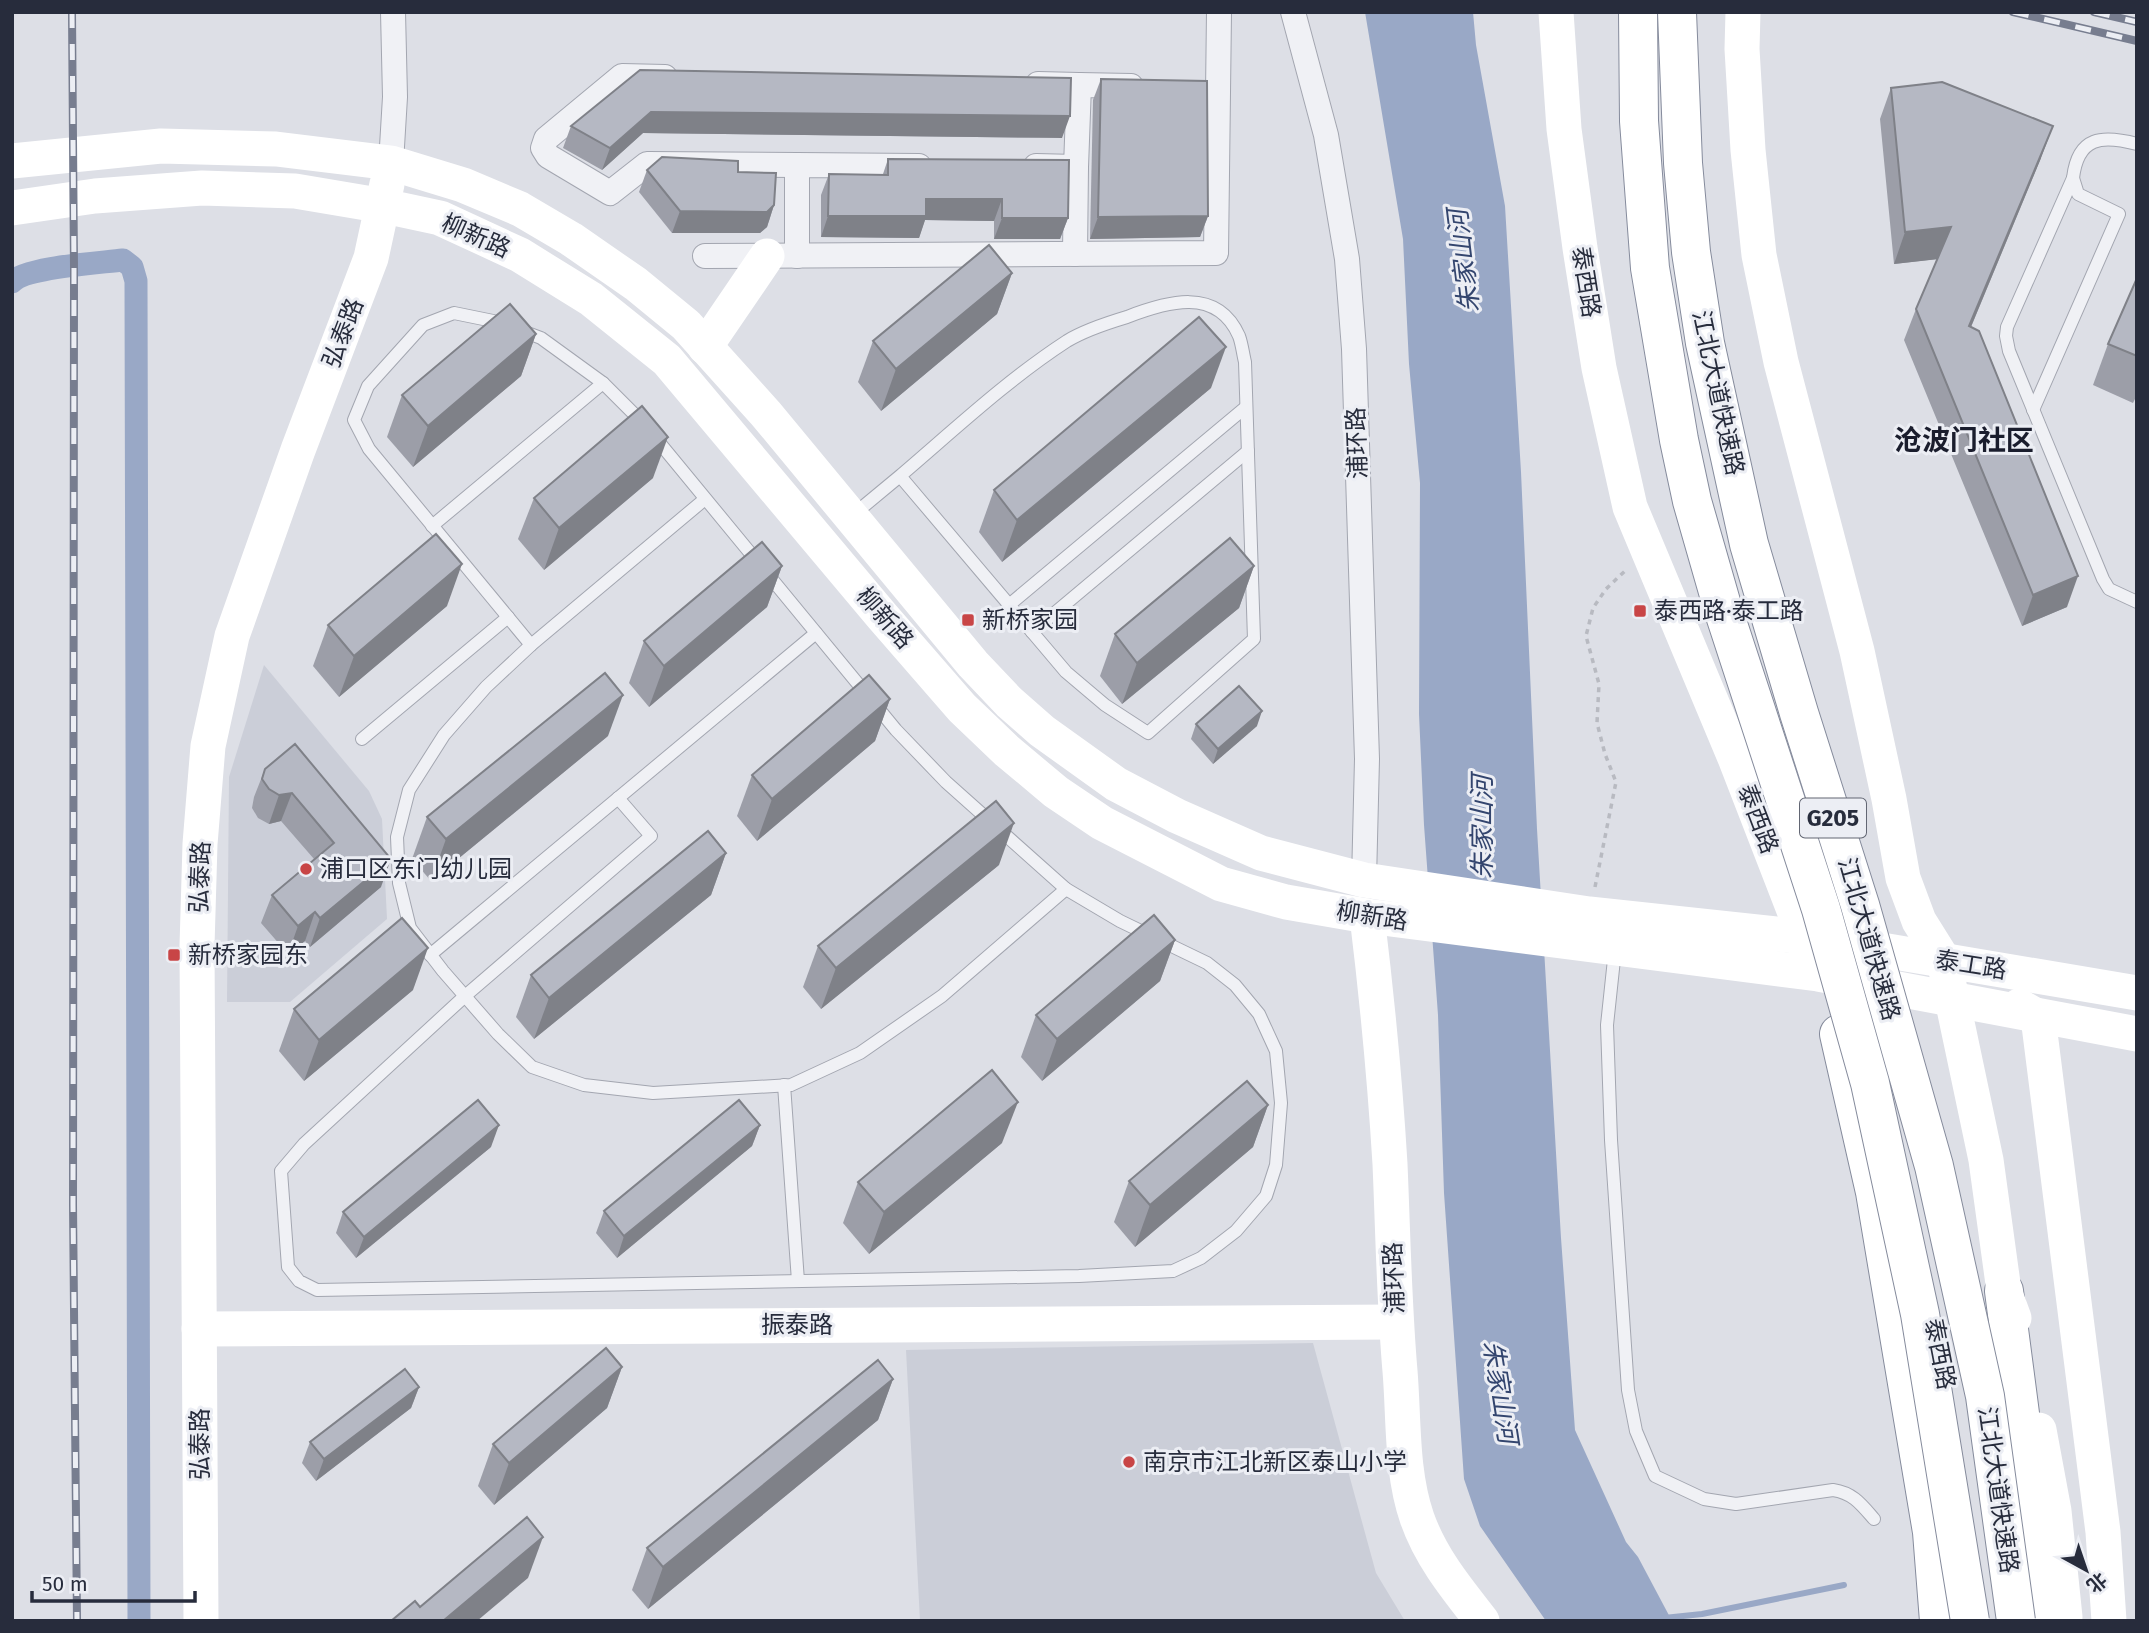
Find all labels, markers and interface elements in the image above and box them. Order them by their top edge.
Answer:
water label: 朱家山河 [1442,203,1486,315]
street label: 柳新路 [437,209,515,263]
street label: 泰西路 [1567,244,1605,320]
street label: 弘泰路 [317,294,369,372]
street label: 江北大道快速路 [1687,308,1749,478]
street label: 浦环路 [1342,407,1372,479]
district label: 沧波门社区 [1894,424,2034,457]
street label: 柳新路 [851,582,919,654]
place label: 泰西路·泰工路 [1654,597,1804,625]
marker: 泰西路·泰工路 [1632,603,1648,619]
place label: 新桥家园 [982,606,1078,634]
marker: 新桥家园 [960,612,976,628]
water label: 朱家山河 [1467,770,1498,879]
street label: 泰西路 [1732,780,1784,858]
road number: G205 [1800,798,1866,838]
street label: 弘泰路 [185,841,215,913]
street label: 江北大道快速路 [1832,854,1906,1024]
place label: 浦口区东门幼儿园 [320,855,512,883]
marker: 浦口区东门幼儿园 [298,861,314,877]
street label: 柳新路 [1334,897,1410,935]
place label: 新桥家园东 [188,941,308,969]
street label: 泰工路 [1933,946,2009,984]
marker: 新桥家园东 [166,947,182,963]
street label: 浦环路 [1379,1242,1409,1314]
street label: 振泰路 [761,1311,833,1339]
street label: 泰西路 [1919,1316,1961,1392]
water label: 朱家山河 [1477,1338,1524,1451]
street label: 江北大道快速路 [1972,1405,2024,1575]
street label: 弘泰路 [186,1408,214,1480]
place label: 南京市江北新区泰山小学 [1143,1448,1407,1476]
marker: 南京市江北新区泰山小学 [1121,1454,1137,1470]
north arrow [2051,1535,2121,1605]
scale bar [32,1560,194,1604]
text: 北 [2082,1568,2111,1598]
text: 50 m [42,1571,88,1597]

